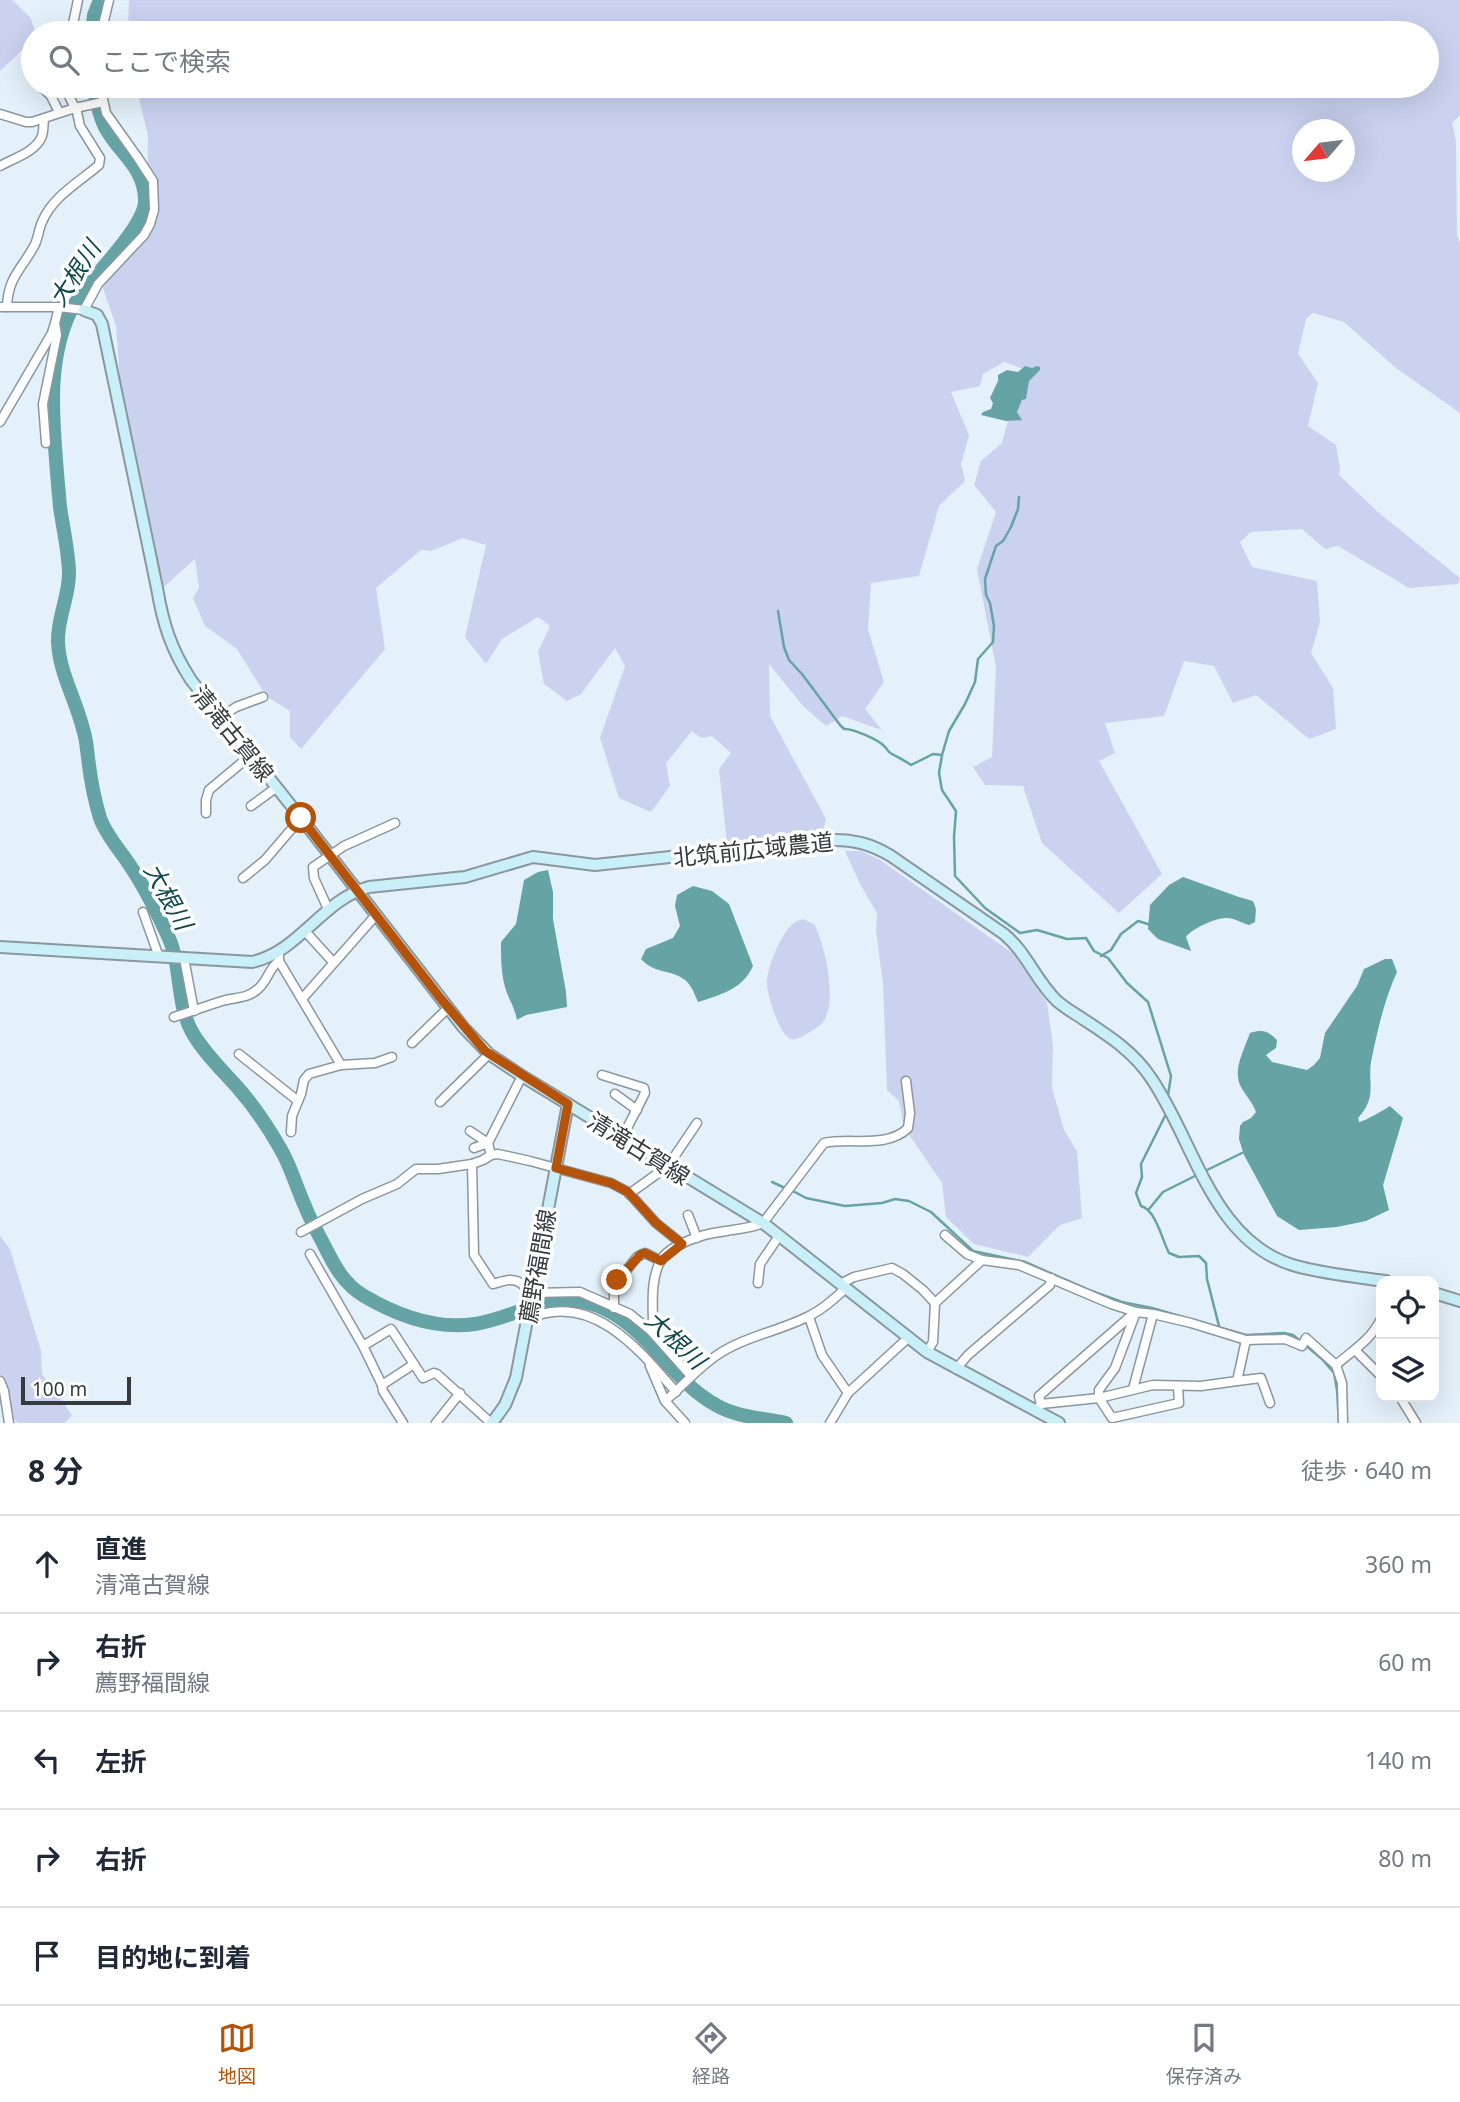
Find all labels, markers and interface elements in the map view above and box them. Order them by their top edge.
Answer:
search box [21,21,1439,98]
icon: search [45,41,83,79]
text: ここで検索 [101,43,231,79]
north arrow [1292,119,1355,182]
water label: 大根川 [41,231,109,312]
street label: 清滝古賀線 [184,678,282,788]
route start [285,802,316,833]
street label: 北筑前広域農道 [671,825,835,873]
water label: 大根川 [137,857,202,938]
street label: 清滝古賀線 [582,1104,696,1192]
street label: 薦野福間線 [511,1207,563,1325]
route end [601,1264,632,1295]
map controls [1376,1276,1439,1402]
button: locate [1376,1276,1439,1339]
water label: 大根川 [638,1302,716,1378]
button: layers [1376,1339,1439,1402]
scale bar [21,1374,131,1406]
text: 100 m [32,1376,87,1402]
text: 8 分 [28,1450,83,1491]
text: 徒歩 · 640 m [1301,1454,1432,1486]
text: 直進 [95,1530,147,1566]
icon: ahead [28,1545,66,1583]
text: 360 m [1365,1548,1432,1580]
text: 清滝古賀線 [95,1568,210,1600]
text: 右折 [95,1628,147,1664]
icon: right [28,1643,66,1681]
text: 60 m [1378,1646,1432,1678]
text: 薦野福間線 [95,1666,210,1698]
icon: left [28,1741,66,1779]
text: 左折 [95,1743,147,1779]
text: 140 m [1365,1744,1432,1776]
icon: right [28,1839,66,1877]
text: 右折 [95,1841,147,1877]
text: 80 m [1378,1842,1432,1874]
icon: arrive [28,1937,66,1975]
text: 目的地に到着 [95,1939,251,1975]
tab: 地図 [218,2019,256,2089]
tab: 経路 [692,2019,730,2089]
tab: 保存済み [1166,2019,1242,2089]

